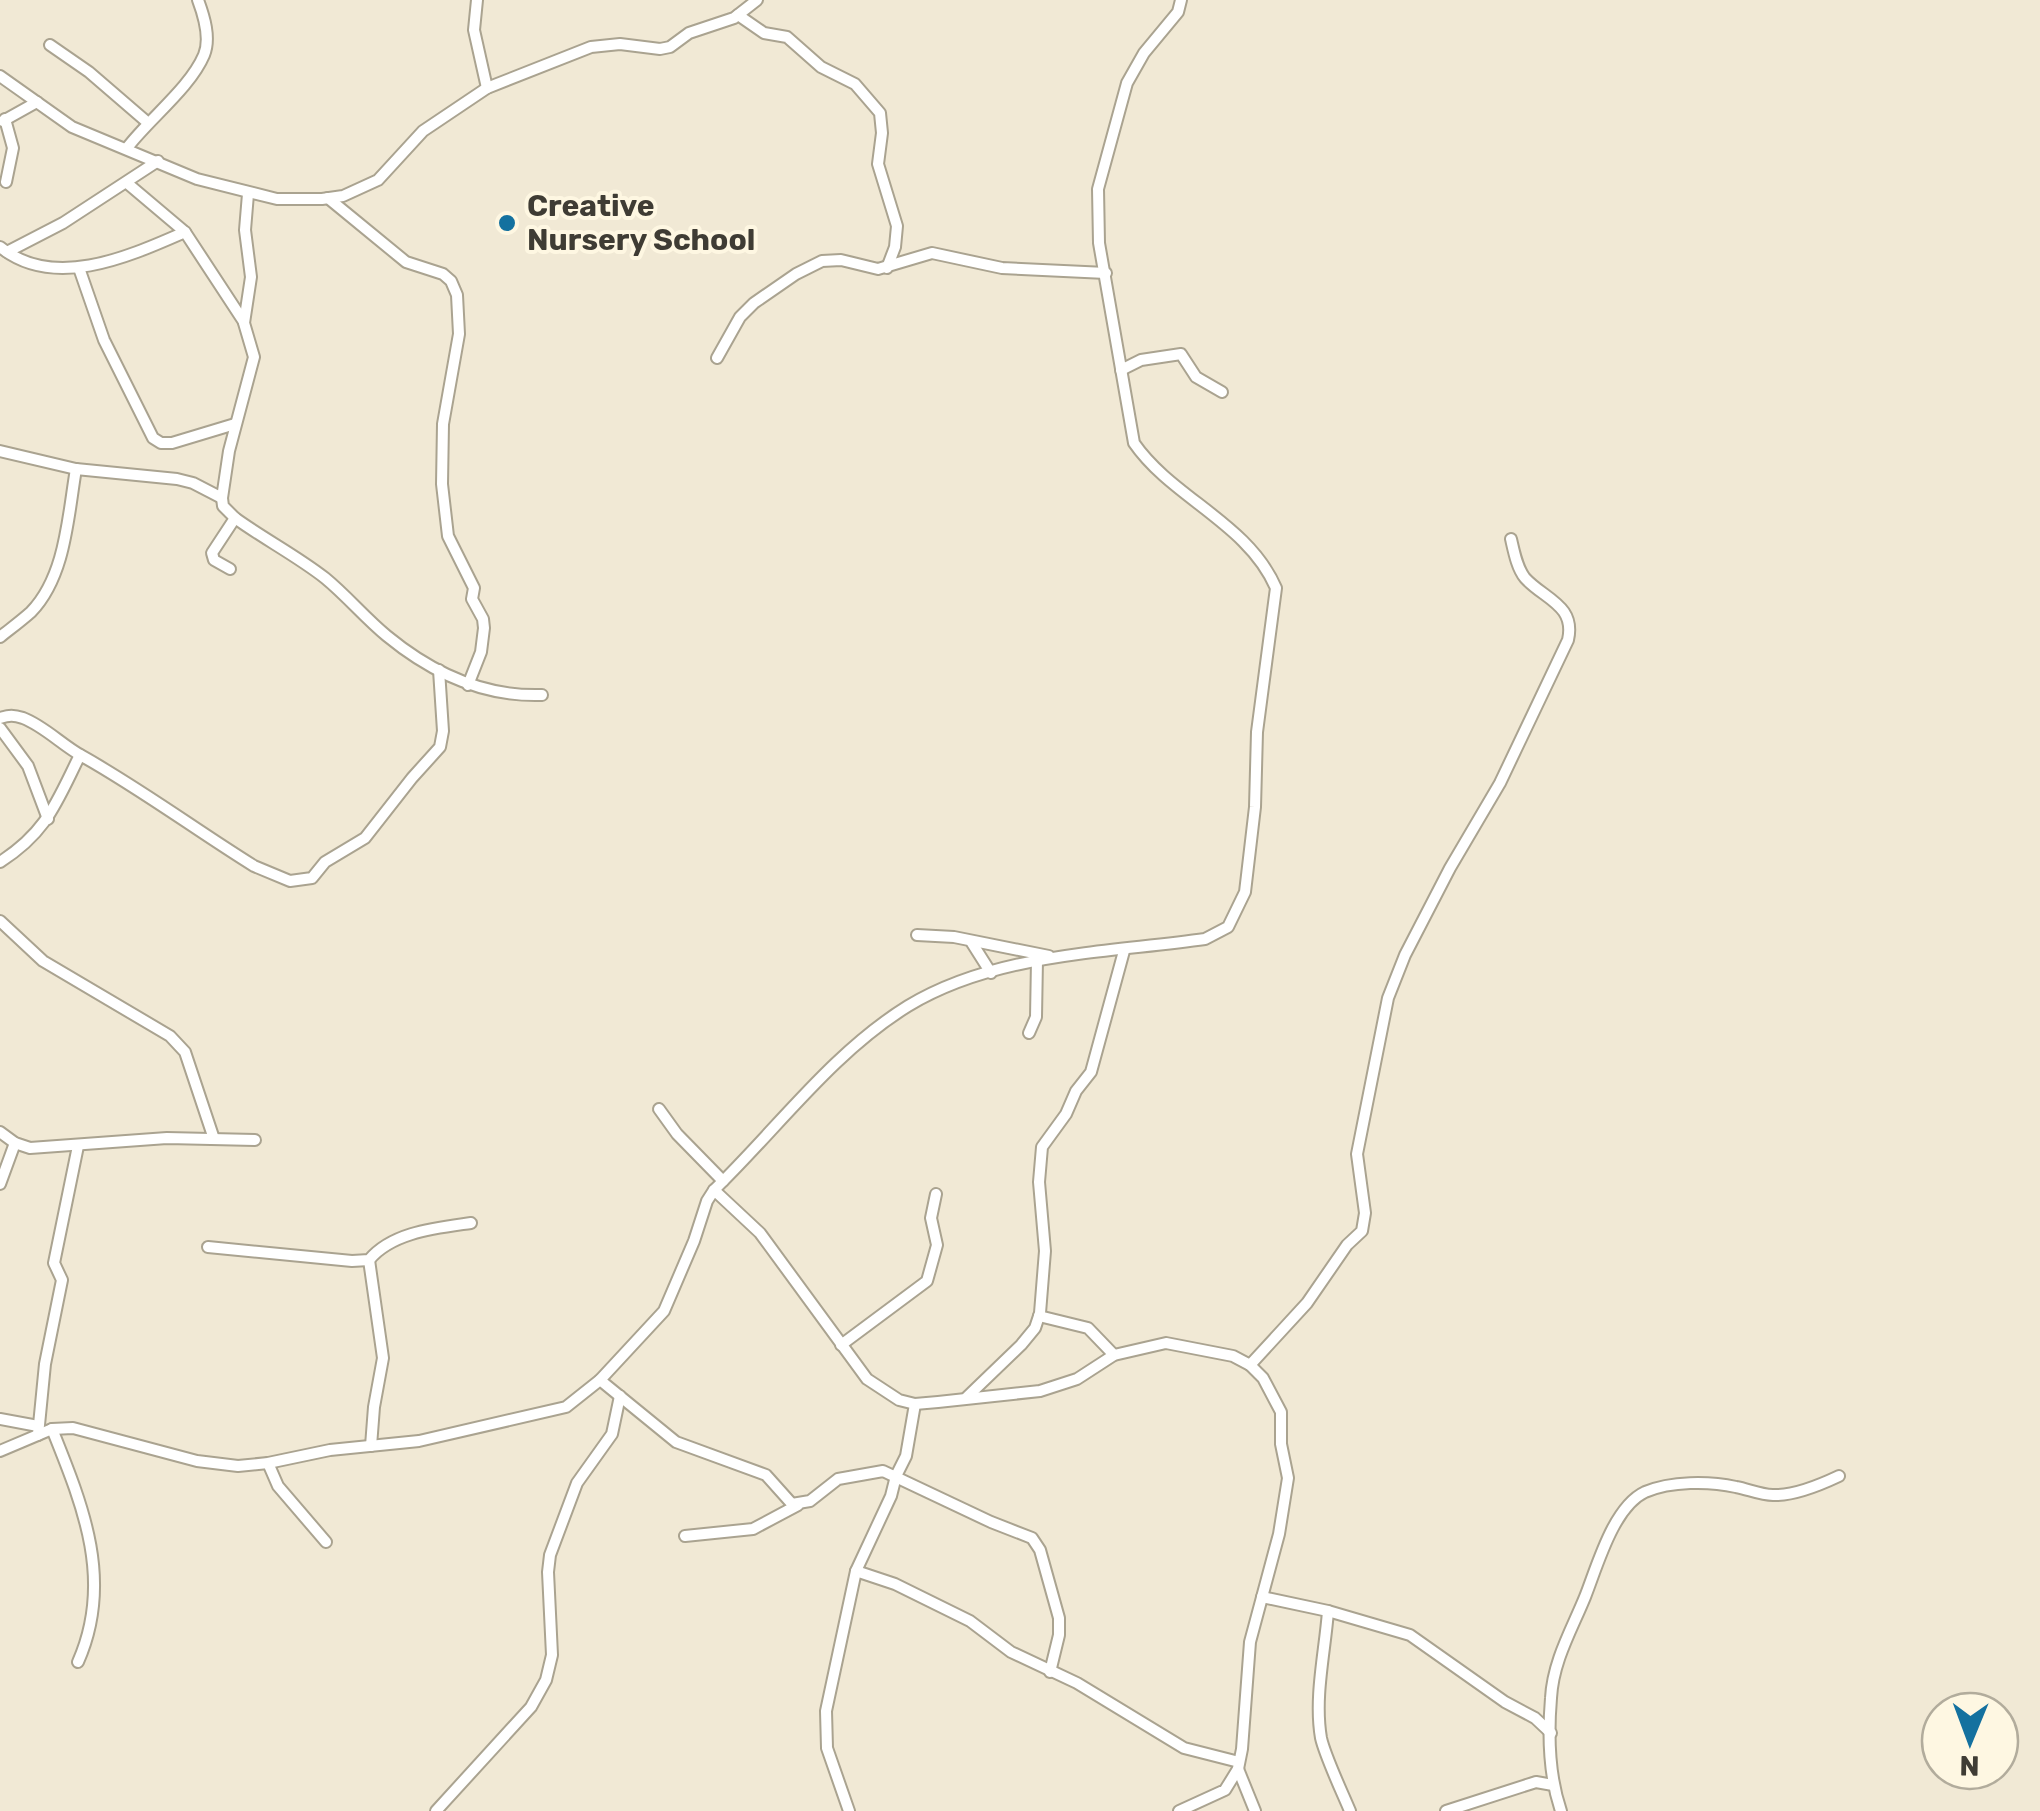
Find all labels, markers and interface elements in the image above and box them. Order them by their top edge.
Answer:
place label: Creative Nursery School [527,188,755,258]
marker: Creative Nursery School [496,212,518,234]
north arrow [1920,1691,2020,1791]
text: N [1959,1749,1980,1782]

